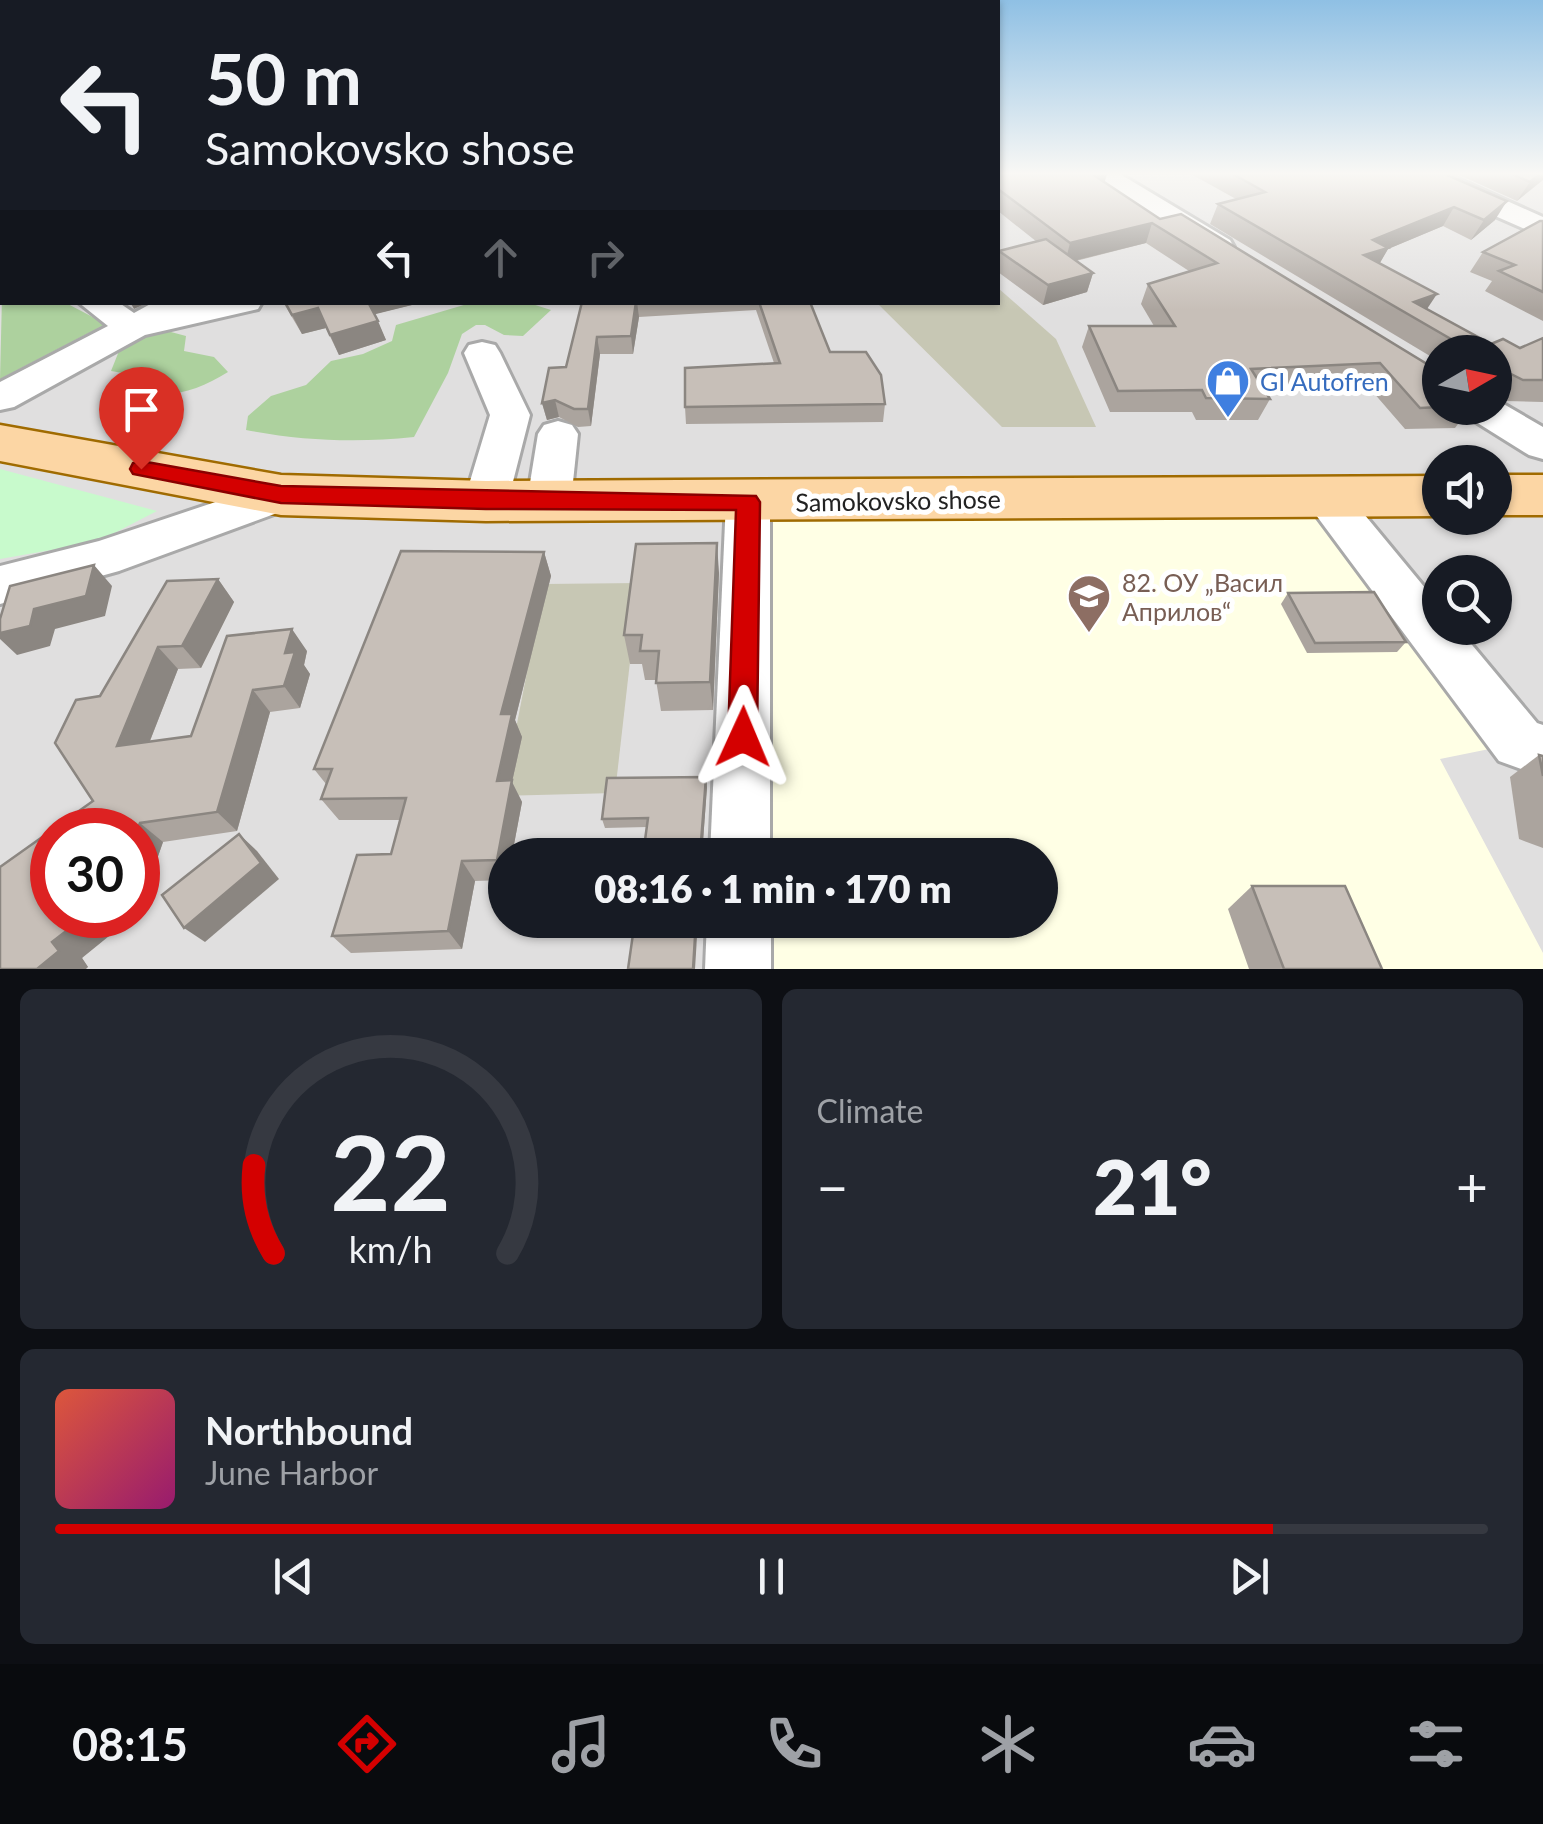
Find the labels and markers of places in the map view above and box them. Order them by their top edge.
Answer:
shop icon: GI Autofren [1205,358,1251,419]
place label: GI Autofren [1260,366,1389,396]
pin [99,367,184,470]
place label: 82. ОУ „Васил Априлов“ [1122,567,1283,626]
school or university icon: 82. ОУ „Васил Априлов“ [1066,573,1112,634]

